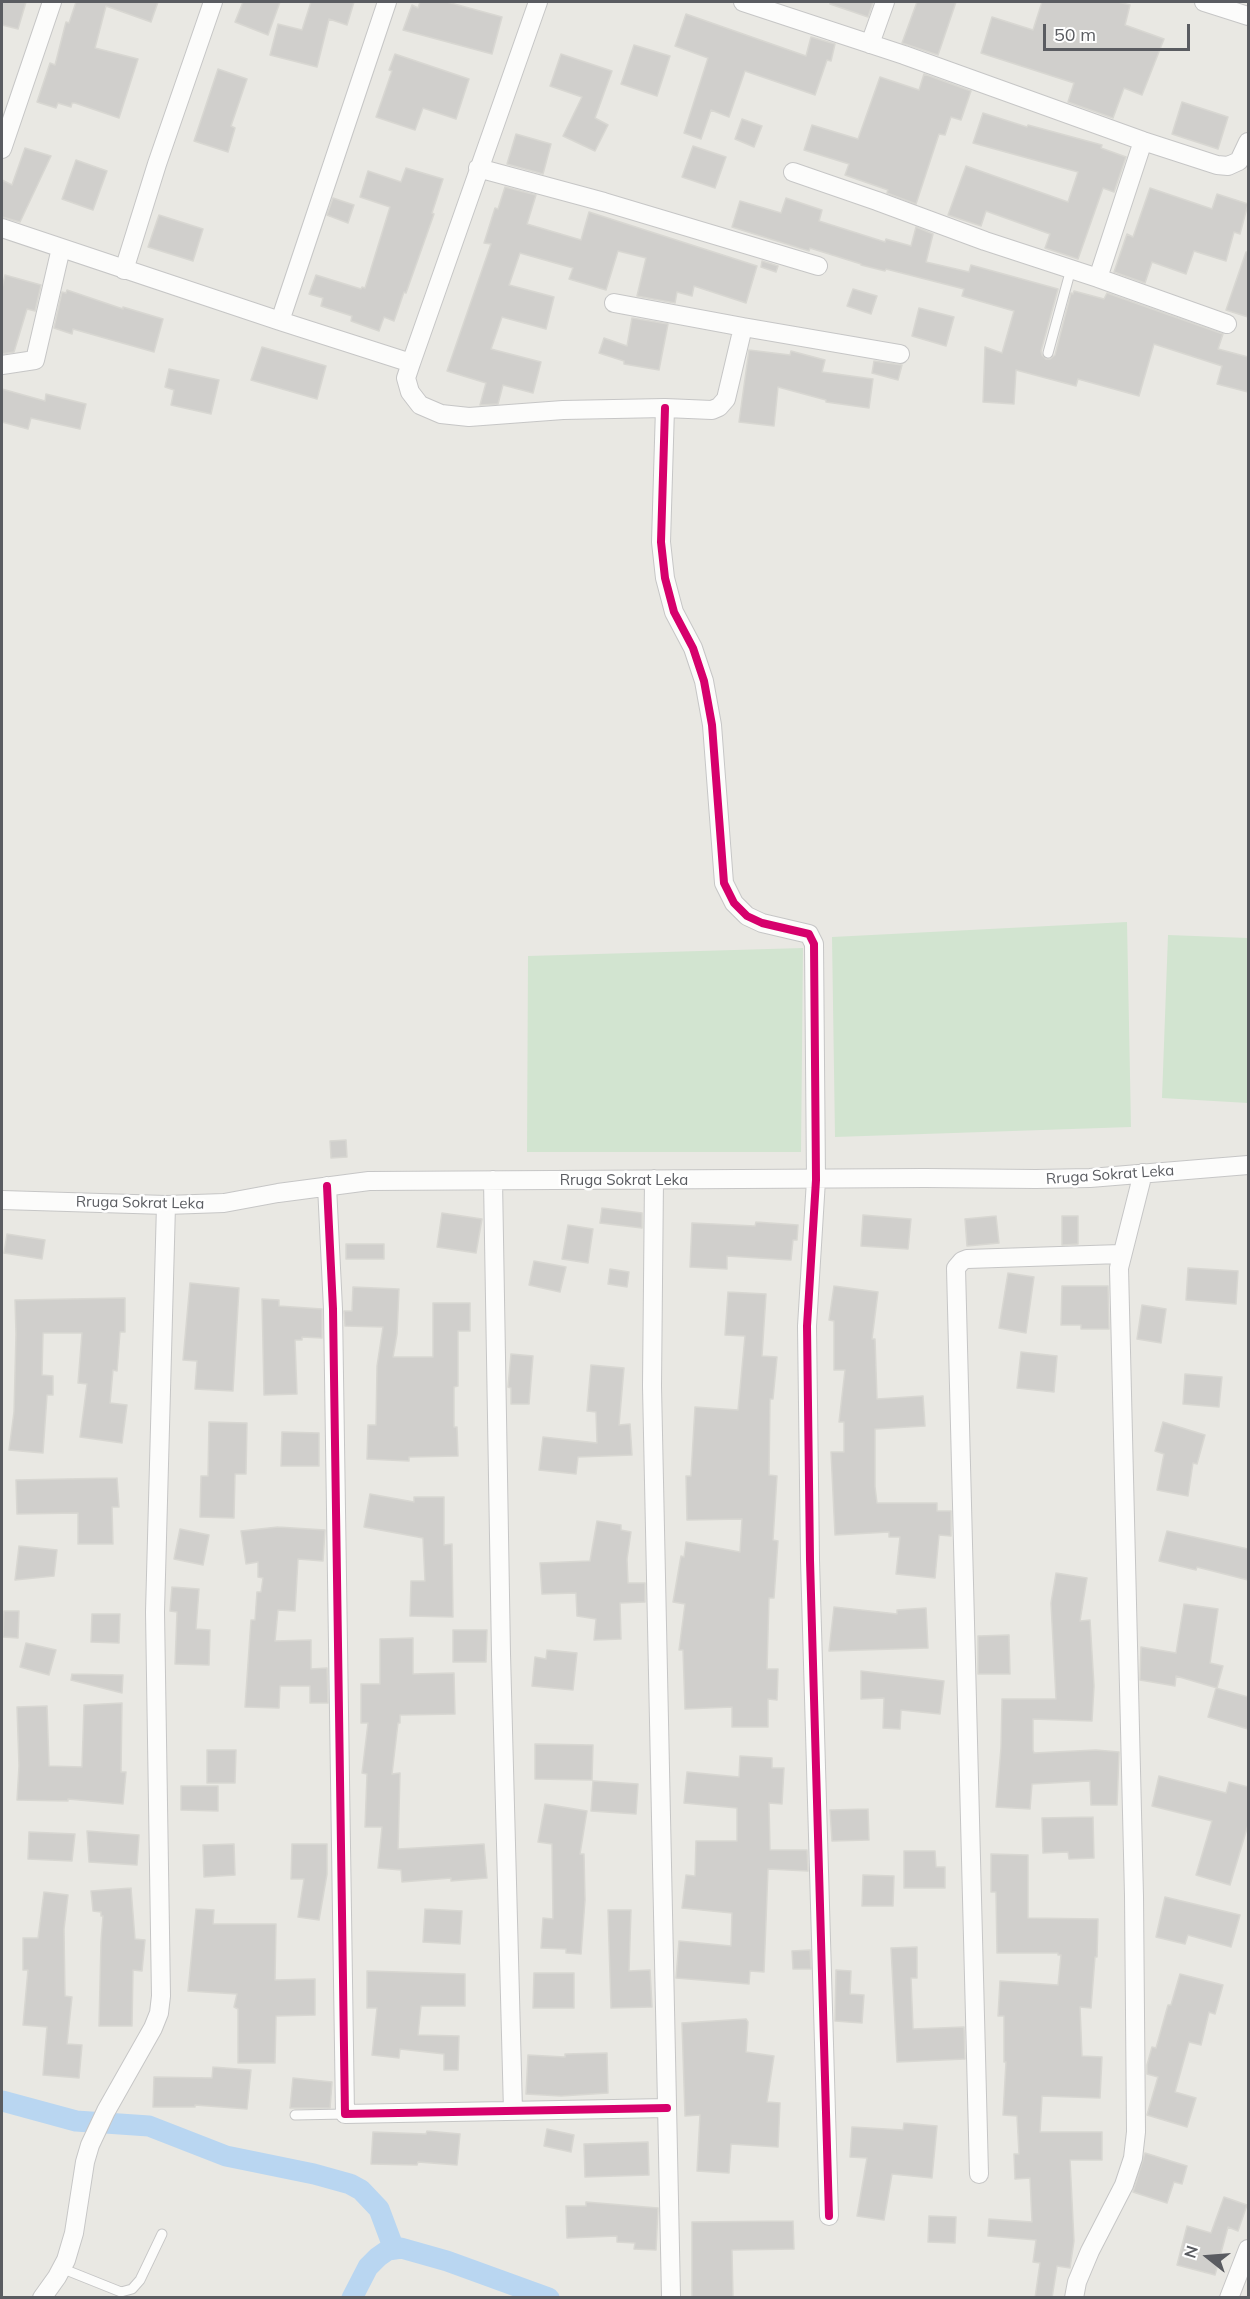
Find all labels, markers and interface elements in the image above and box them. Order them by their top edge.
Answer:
scale bar [1046,12,1193,50]
text: 50 m [1054,23,1096,46]
street label: Rruga Sokrat Leka [1045,1162,1175,1188]
street label: Rruga Sokrat Leka [560,1171,688,1189]
street label: Rruga Sokrat Leka [76,1193,204,1213]
north arrow [1178,2227,1238,2287]
text: N [1179,2243,1202,2260]

